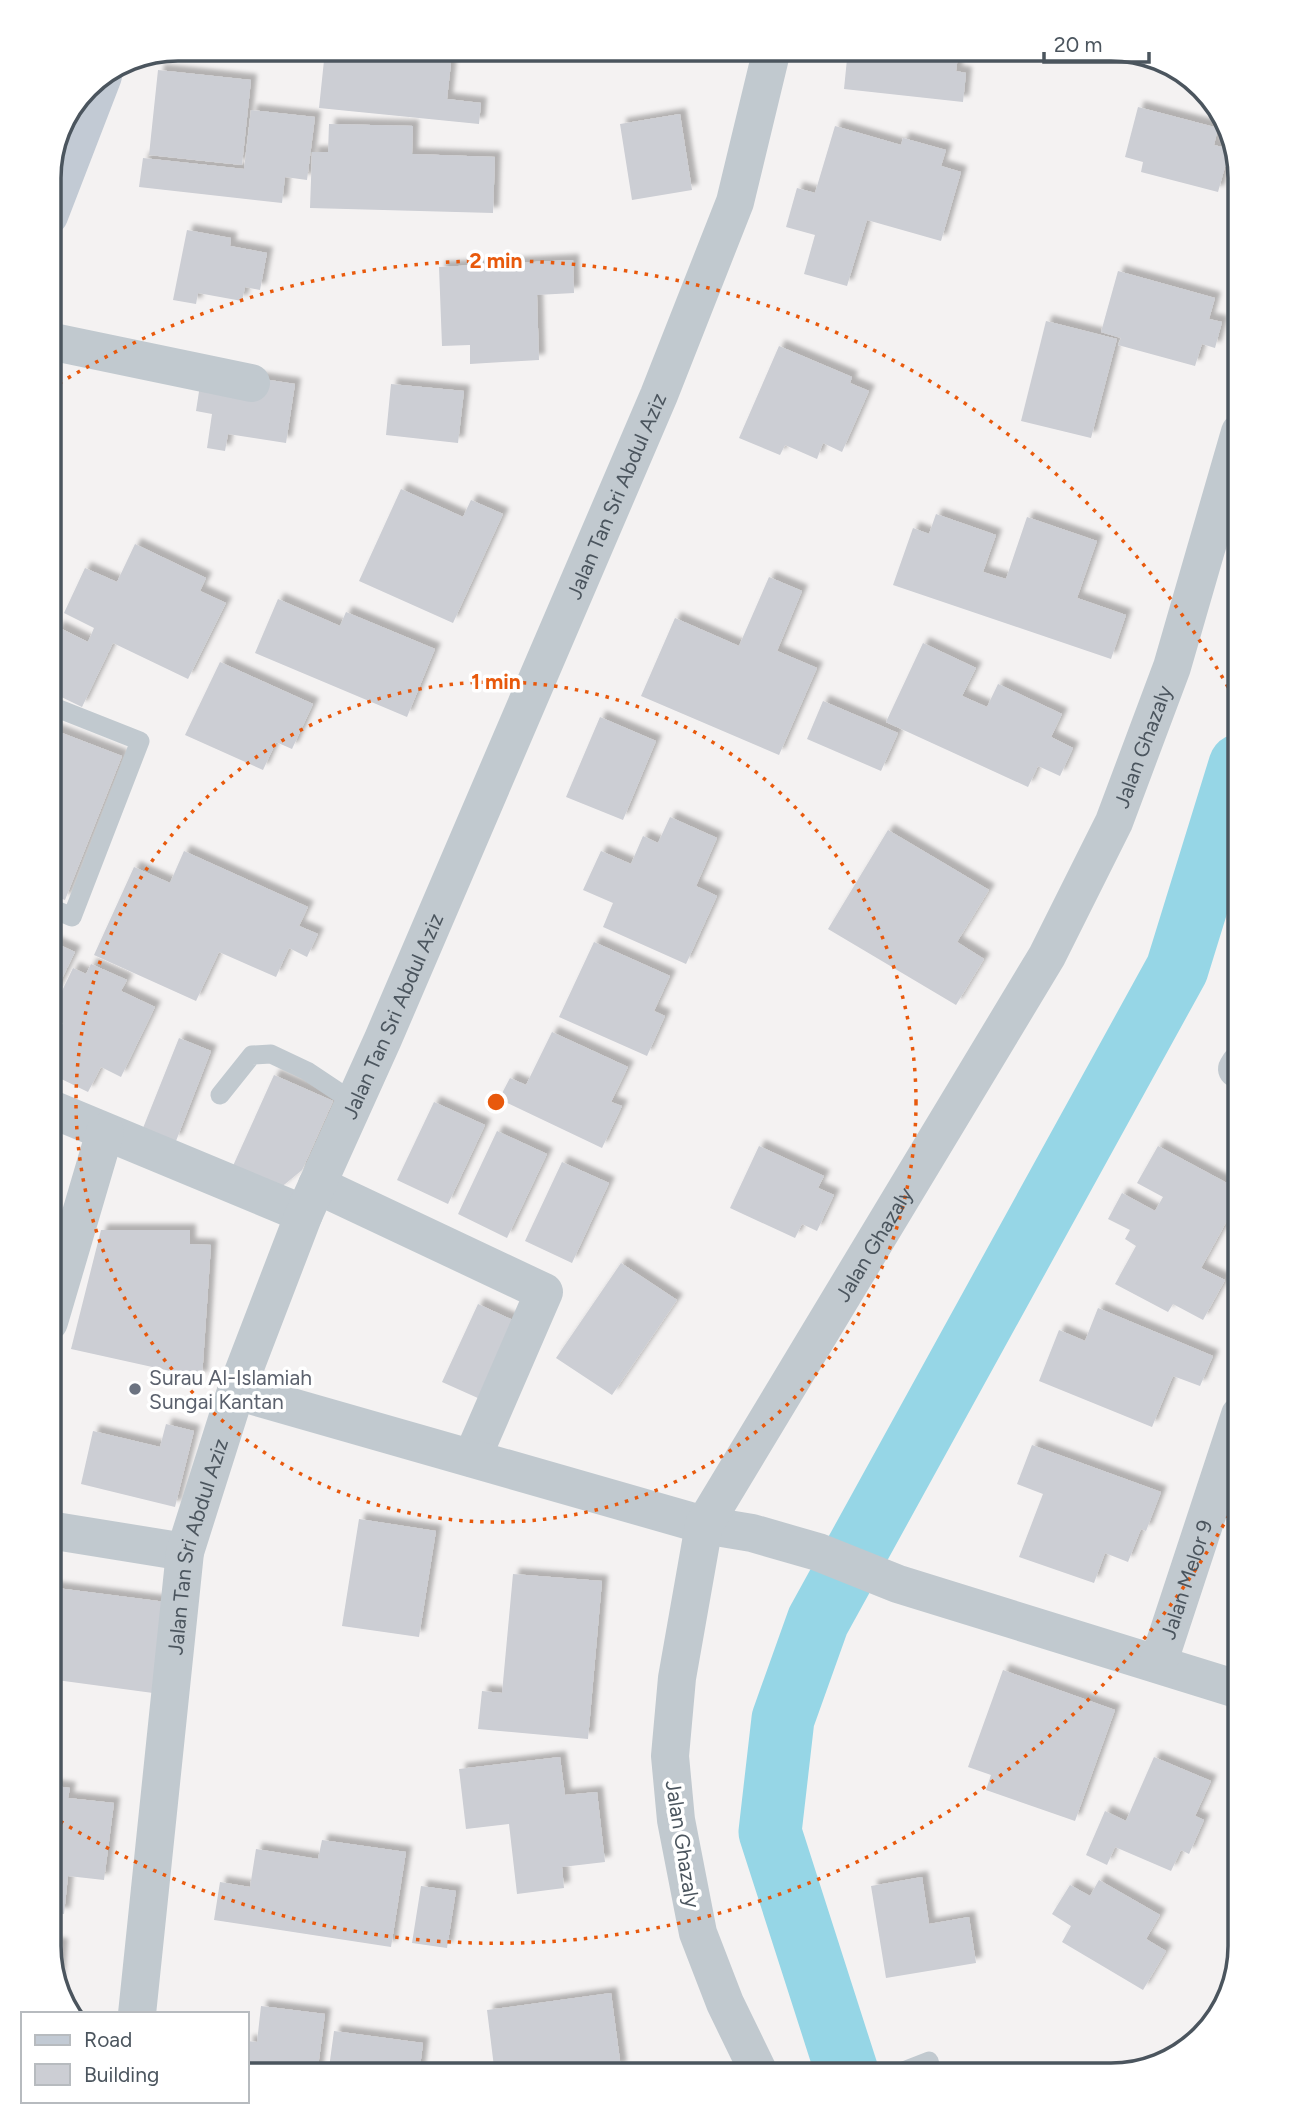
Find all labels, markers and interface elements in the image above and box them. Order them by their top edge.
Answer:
scale bar [1044,21,1149,65]
text: 20 m [1054,32,1102,57]
text: 2 min [470,248,522,273]
street label: Jalan Tan Sri Abdul Aziz [561,389,671,603]
text: 1 min [471,669,521,694]
street label: Jalan Ghazaly [1108,682,1177,811]
street label: Jalan Tan Sri Abdul Aziz [336,909,448,1122]
centre of rings [484,1090,508,1114]
street label: Jalan Ghazaly [829,1183,917,1306]
place label: Surau Al-Islamiah Sungai Kantan [149,1365,312,1414]
marker: Surau Al-Islamiah Sungai Kantan [127,1381,143,1397]
street label: Jalan Tan Sri Abdul Aziz [162,1435,233,1656]
street label: Jalan Melor 9 [1155,1517,1217,1642]
street label: Jalan Ghazaly [661,1778,705,1910]
legend [21,2012,248,2103]
text: Road [84,2027,132,2052]
text: Building [84,2062,159,2087]

